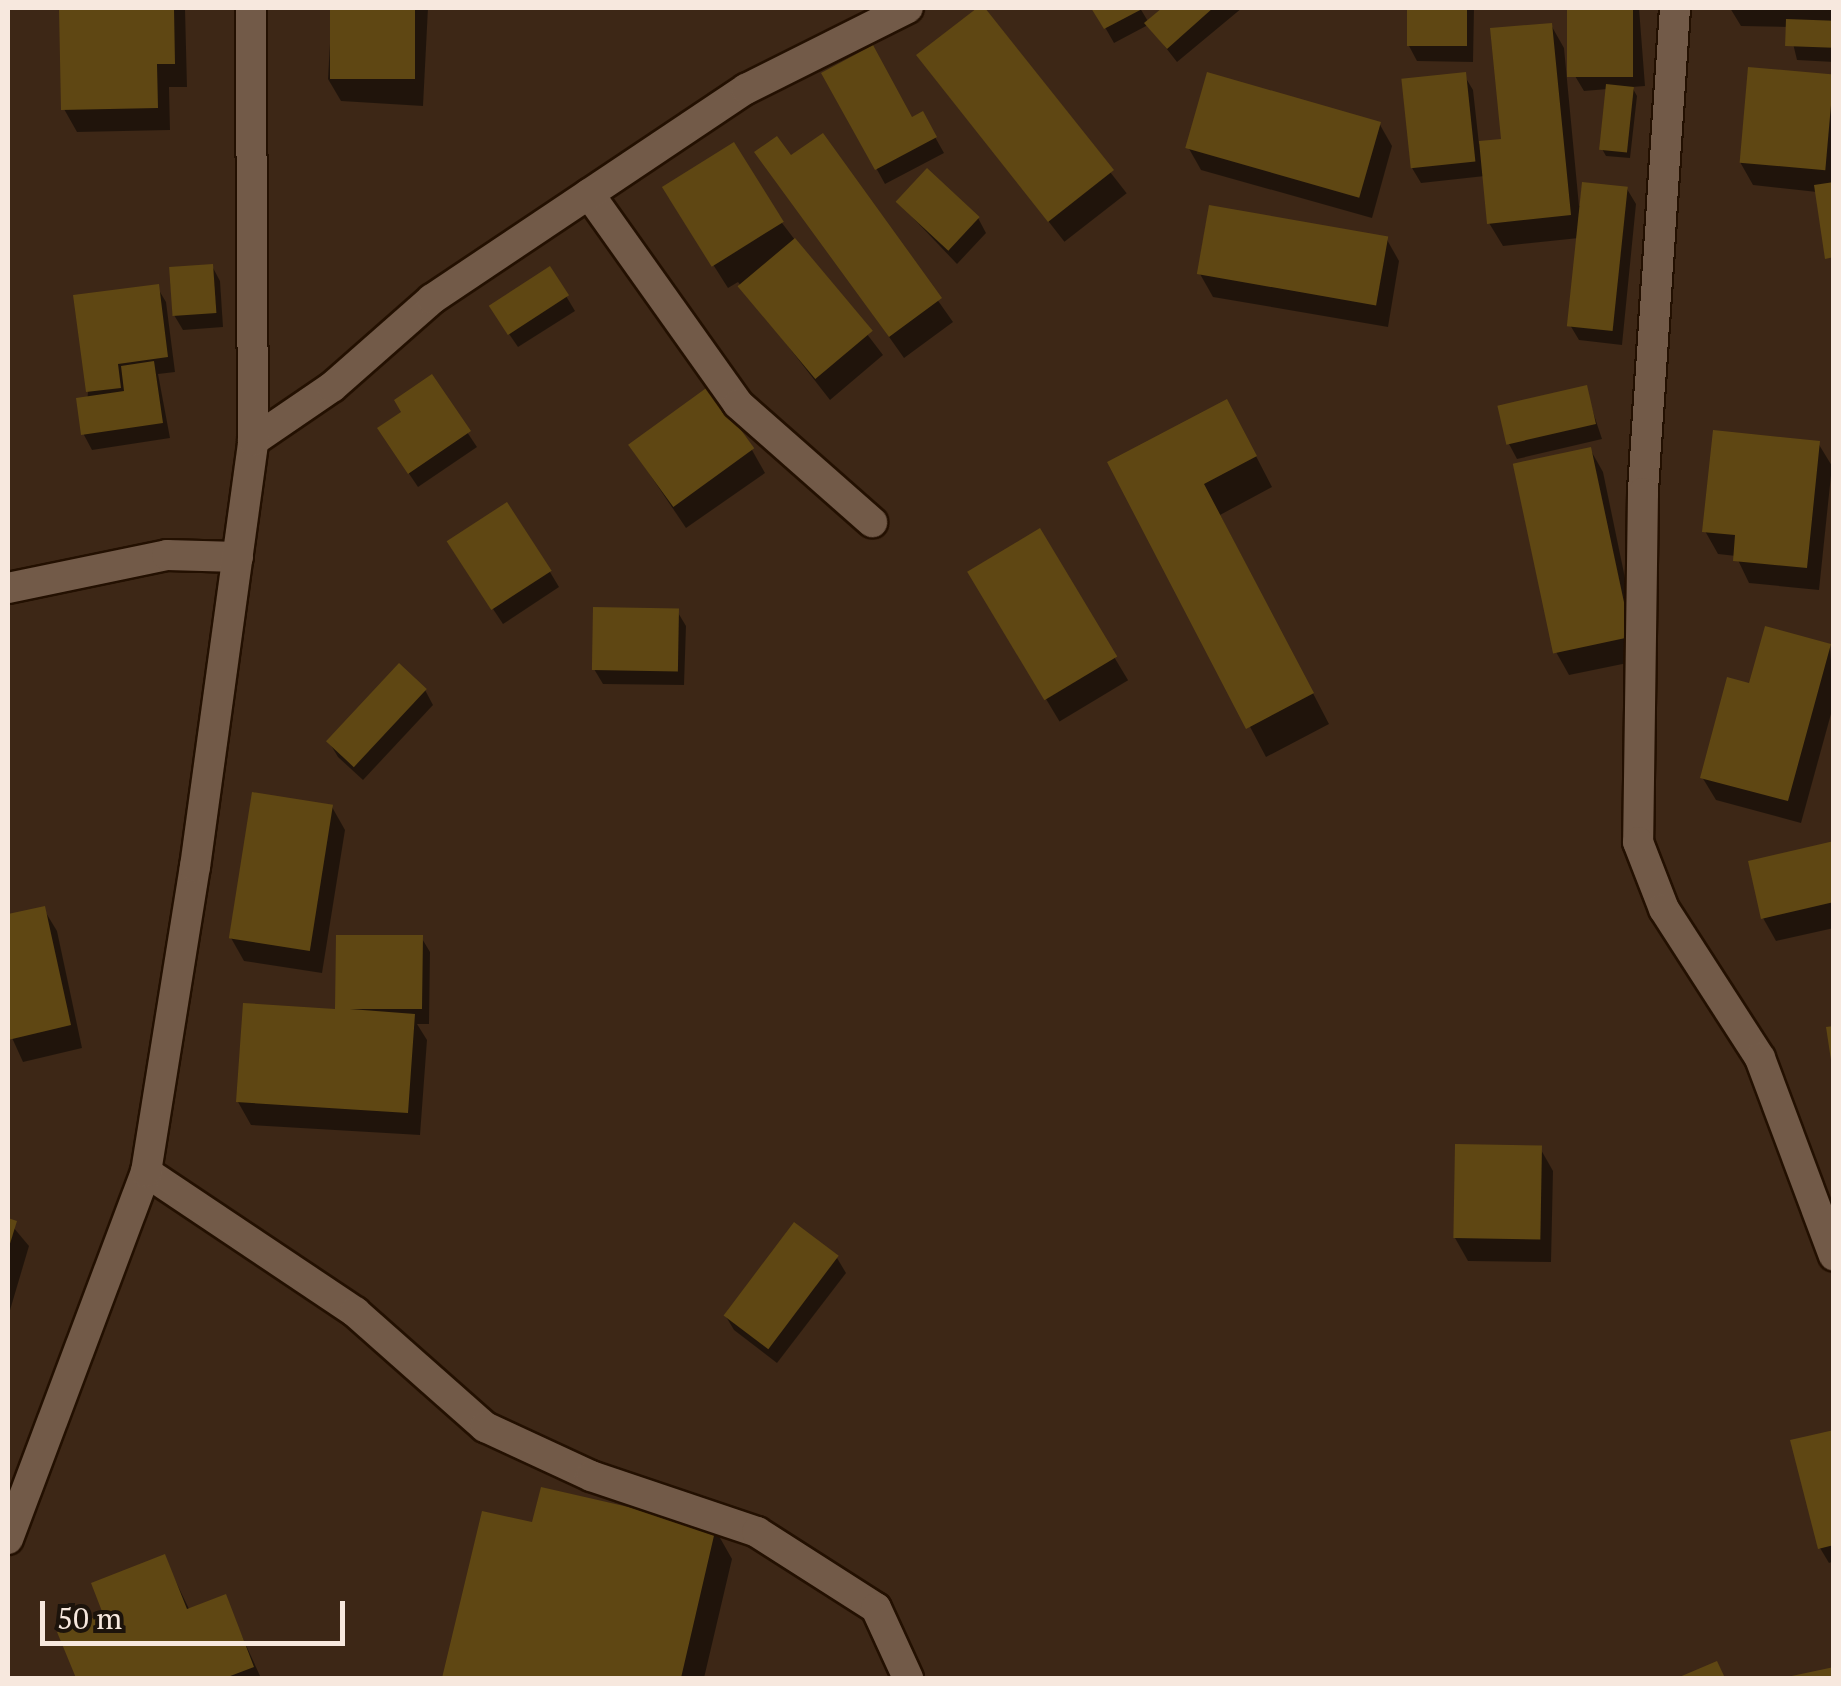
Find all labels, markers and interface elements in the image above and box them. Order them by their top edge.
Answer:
scale bar [45,1581,350,1643]
text: 50 m [57,1598,122,1638]

